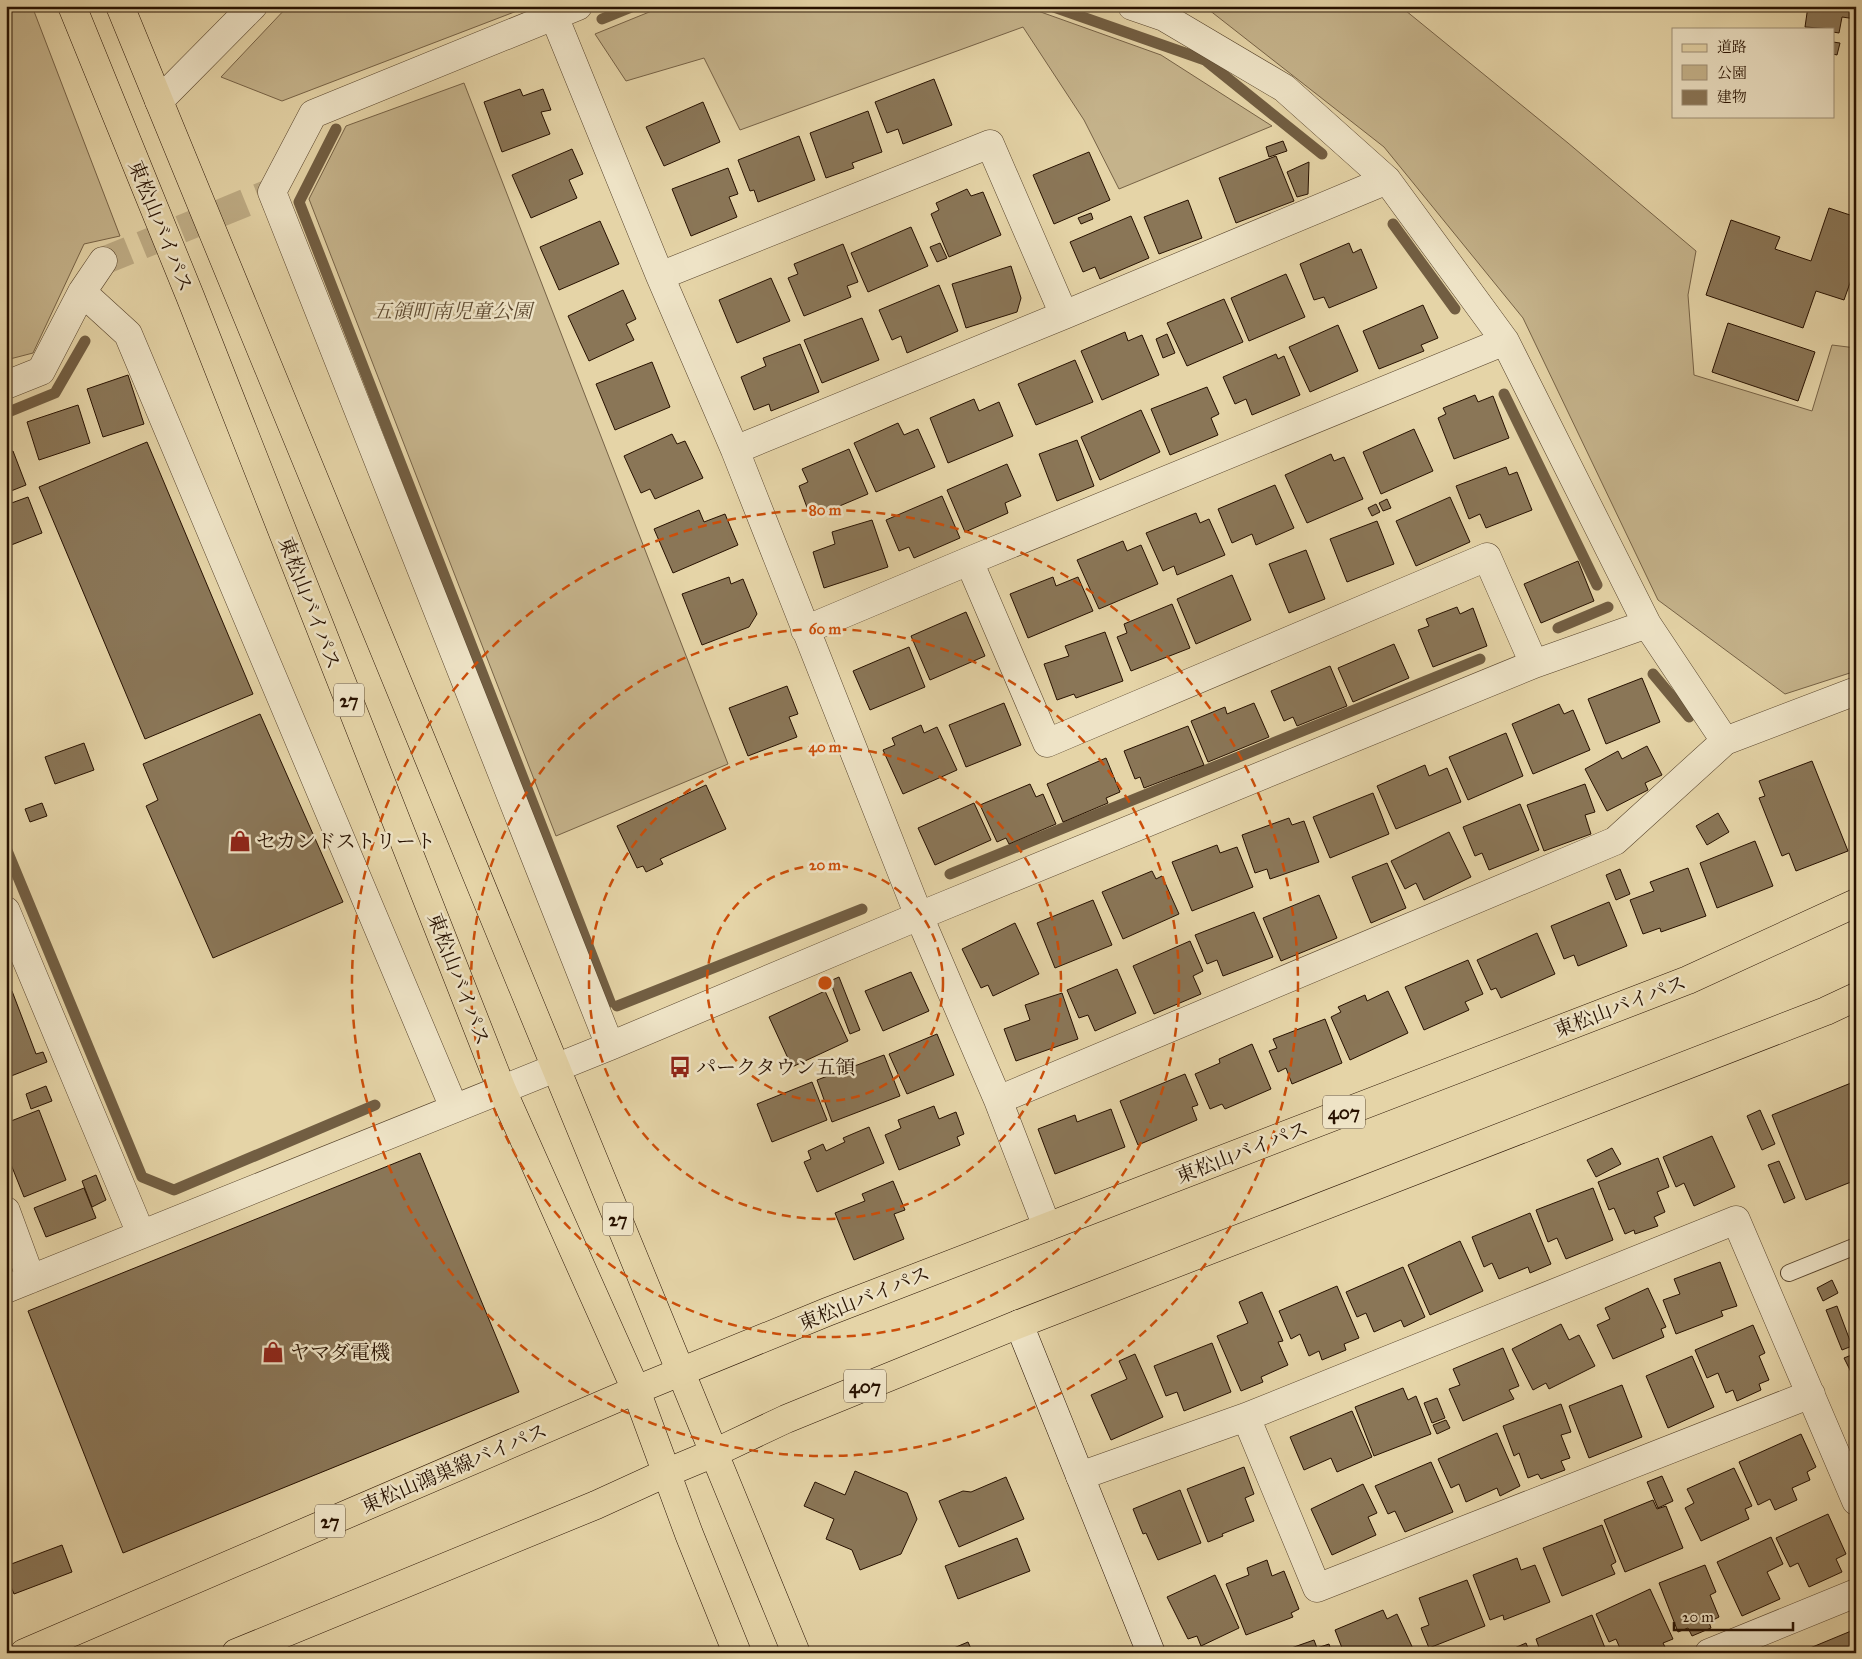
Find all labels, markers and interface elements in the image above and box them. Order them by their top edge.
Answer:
legend [1672,28,1834,118]
text: 道路 [1717,38,1747,56]
text: 公園 [1717,64,1747,82]
text: 建物 [1717,88,1747,106]
street label: 東松山バイパス [124,157,198,295]
park label: 五領町南児童公園 [372,299,535,323]
text: 80 m [809,501,842,519]
street label: 東松山バイパス [274,534,346,672]
text: 60 m [809,620,842,638]
road number: 27 [334,684,364,716]
text: 40 m [809,738,842,757]
shop icon: セカンドストリート [227,828,253,854]
place label: セカンドストリート [256,829,436,853]
text: 20 m [809,856,841,874]
street label: 東松山バイパス [423,910,495,1048]
street label: 東松山バイパス [1551,970,1689,1042]
centre of rings [816,974,834,992]
bus stop icon: パークタウン五領 [667,1054,693,1080]
place label: パークタウン五領 [696,1055,856,1079]
road number: 407 [1323,1096,1365,1128]
street label: 東松山バイパス [1173,1116,1311,1188]
road number: 27 [603,1202,633,1236]
street label: 東松山バイパス [795,1261,933,1335]
shop icon: ヤマダ電機 [260,1339,286,1365]
place label: ヤマダ電機 [290,1340,390,1364]
road number: 407 [844,1370,886,1402]
street label: 東松山鴻巣線バイパス [357,1418,551,1518]
road number: 27 [315,1504,345,1538]
scale bar [1674,1599,1793,1631]
text: 20 m [1682,1608,1714,1626]

